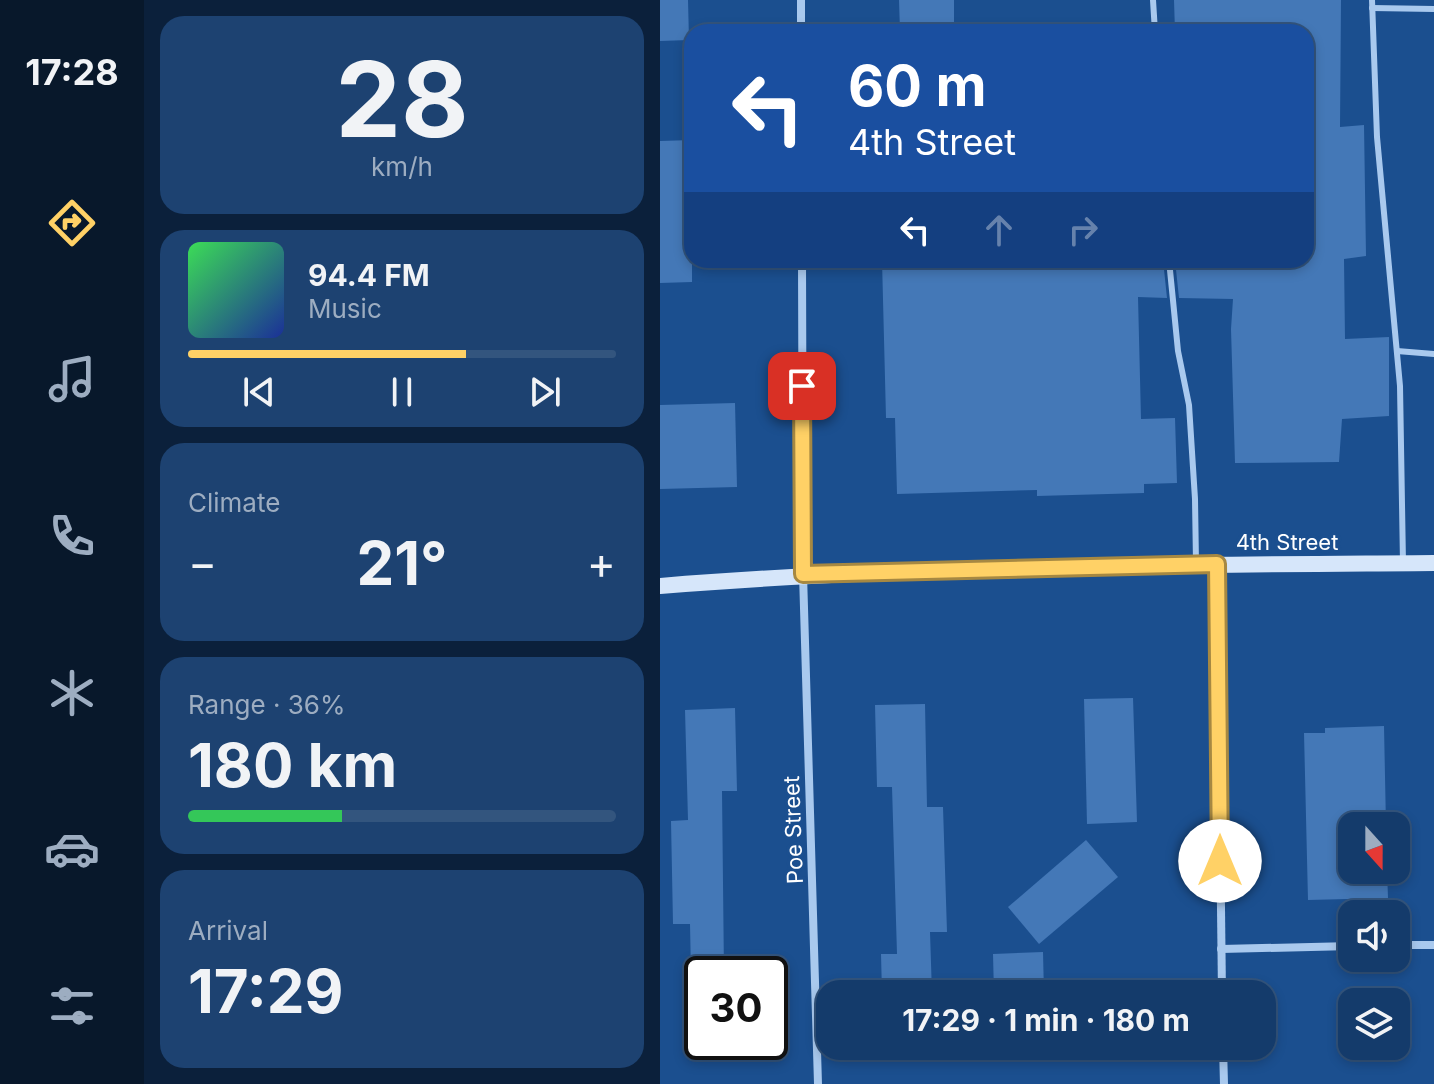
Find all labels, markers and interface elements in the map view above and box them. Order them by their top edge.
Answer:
text: 28 [335,36,469,162]
text: 17:28 [25,50,119,94]
text: 60 m [848,52,987,120]
icon: left [716,56,820,160]
text: 4th Street [848,120,1016,164]
text: km/h [371,151,433,182]
icon: directions [44,195,100,251]
icon: left [893,208,937,252]
icon: ahead [977,208,1021,252]
icon: right [1061,208,1105,252]
text: 94.4 FM [308,257,430,293]
text: Music [308,293,382,324]
icon: music [44,351,100,407]
pin [768,352,836,420]
icon: arrive [780,364,824,408]
icon: previous [237,370,281,414]
icon: pause [380,370,424,414]
icon: next [523,370,567,414]
text: Climate [188,487,280,518]
icon: phone [44,508,100,564]
text: 21° [356,527,448,599]
street label: 4th Street [1236,529,1338,555]
text: − [188,536,217,590]
text: + [587,536,616,590]
icon: climate [44,665,100,721]
text: Range · 36% [188,689,346,720]
text: 180 km [188,729,397,801]
street label: Poe Street [778,775,808,885]
north arrow [1338,812,1410,884]
map controls [1338,812,1410,1060]
position arrow [1178,819,1262,903]
icon: car [44,821,100,877]
button: sound [1338,900,1410,972]
text: Arrival [188,915,268,946]
text: 17:29 [188,955,344,1027]
speed limit sign: 30 [684,956,788,1060]
icon: filters [44,978,100,1034]
button: layers [1338,988,1410,1060]
text: 17:29 · 1 min · 180 m [902,1002,1190,1038]

